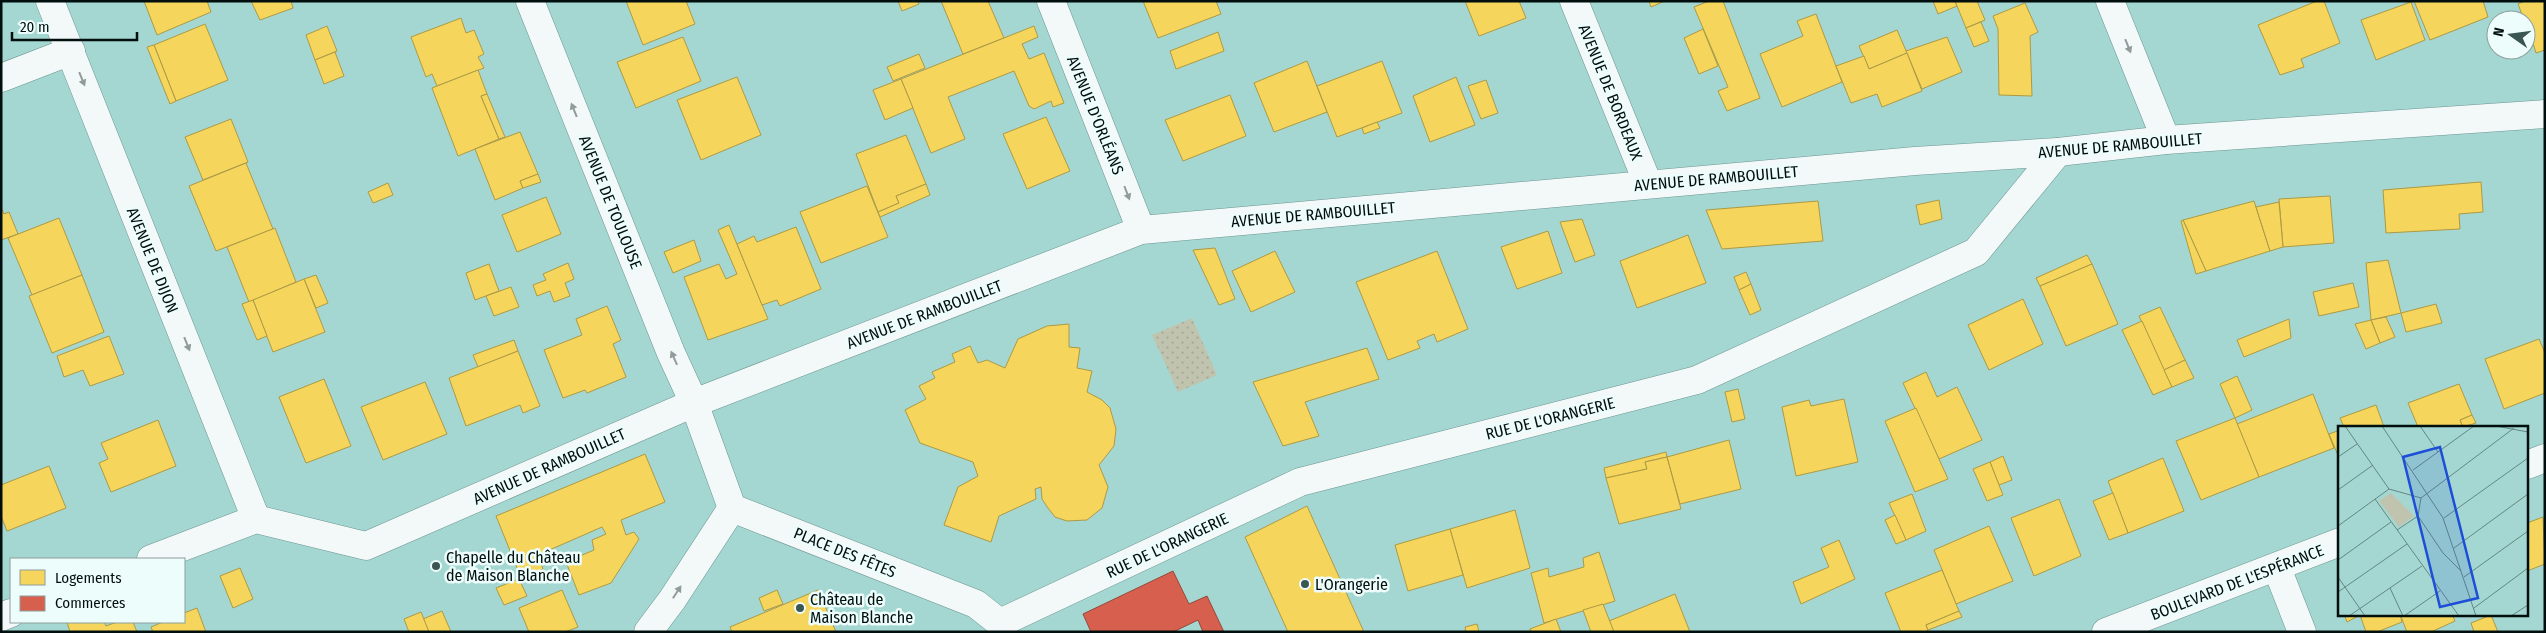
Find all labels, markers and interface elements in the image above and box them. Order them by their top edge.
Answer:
scale bar [12,10,138,42]
north arrow [2486,10,2536,60]
text: 20 m [20,18,50,36]
street label: AVENUE DE BORDEAUX [1575,22,1646,163]
text: N [2490,26,2508,38]
one-way arrow [2125,39,2132,54]
street label: AVENUE D'ORLÉANS [1063,53,1128,177]
one-way arrow [78,72,86,86]
one-way arrow [570,102,578,117]
street label: AVENUE DE RAMBOUILLET [2037,129,2204,162]
street label: AVENUE DE TOULOUSE [575,133,646,272]
street label: AVENUE DE RAMBOUILLET [1633,162,1800,195]
one-way arrow [1123,186,1131,201]
street label: AVENUE DE RAMBOUILLET [1230,198,1397,231]
street label: AVENUE DE DIJON [123,205,182,316]
street label: AVENUE DE RAMBOUILLET [844,276,1005,353]
one-way arrow [183,337,191,351]
one-way arrow [670,351,678,365]
street label: RUE DE L'ORANGERIE [1484,393,1617,444]
street label: AVENUE DE RAMBOUILLET [470,424,629,509]
inset map [2338,426,2528,616]
street label: RUE DE L'ORANGERIE [1103,509,1231,582]
street label: PLACE DES FÊTES [791,523,899,582]
street label: BOULEVARD DE L'ESPÉRANCE [2148,541,2326,624]
place label: Chapelle du Château de Maison Blanche [446,548,581,585]
legend [10,558,185,623]
marker: Chapelle du Château de Maison Blanche [430,560,442,572]
text: Logements [55,569,122,587]
place label: L'Orangerie [1315,575,1388,594]
marker: L'Orangerie [1299,578,1311,590]
one-way arrow [672,586,682,599]
place label: Château de Maison Blanche [810,590,913,627]
text: Commerces [55,594,125,612]
marker: Château de Maison Blanche [794,602,806,614]

